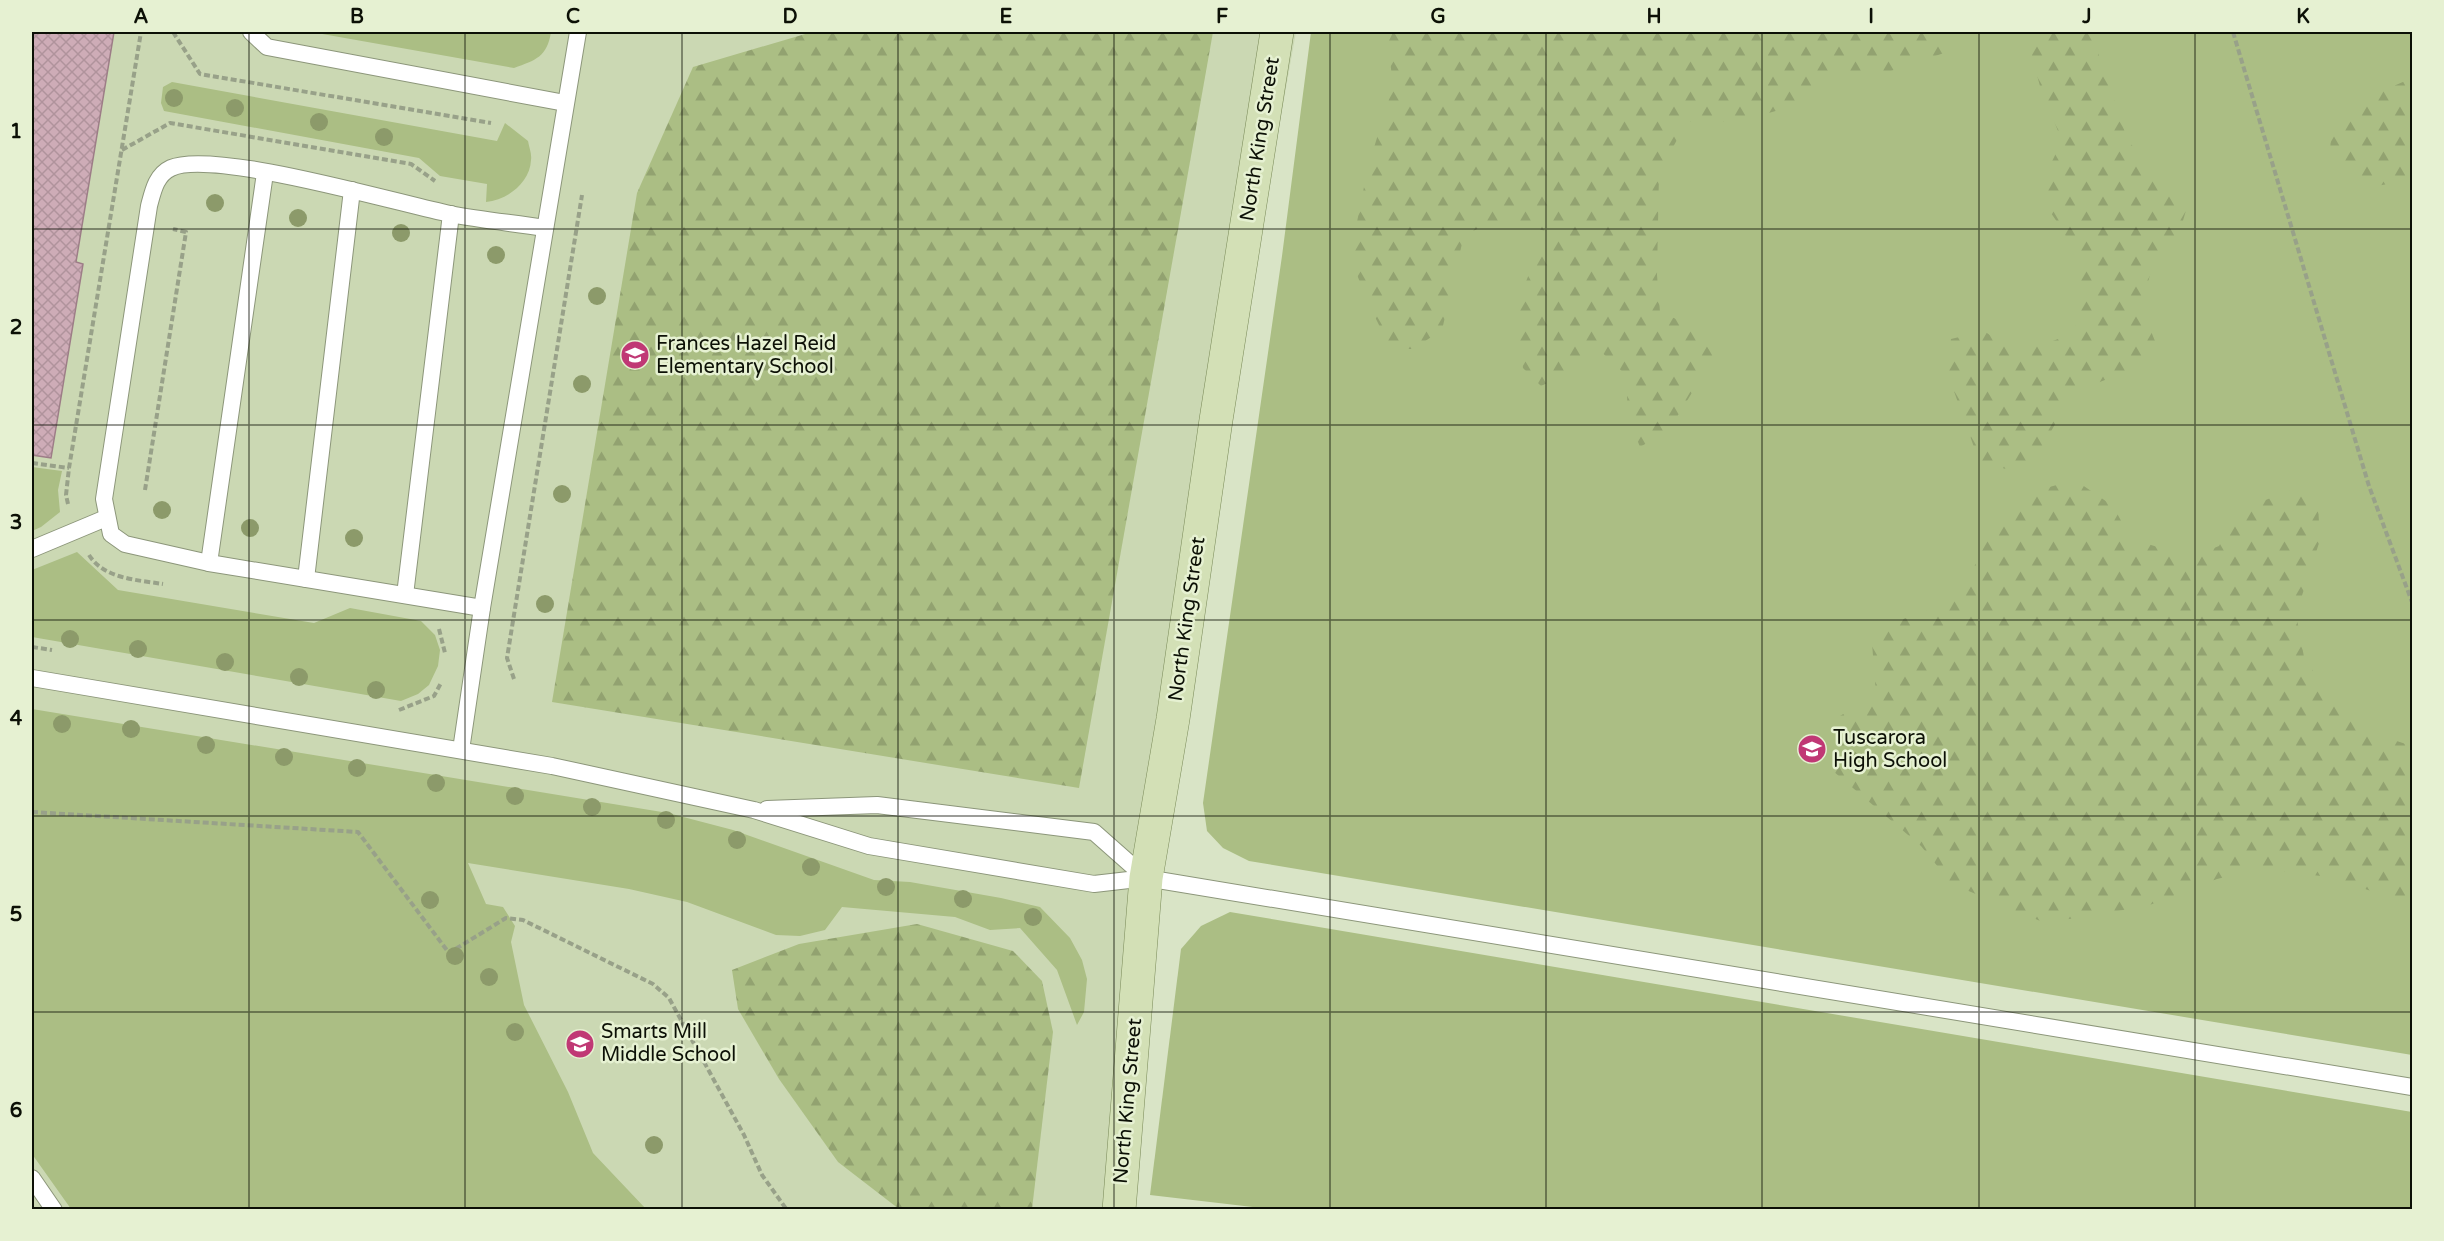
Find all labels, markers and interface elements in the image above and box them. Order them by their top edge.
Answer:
text: A [134,5,149,29]
text: B [350,5,364,29]
text: C [566,5,580,29]
text: D [782,5,798,29]
text: E [1000,5,1013,29]
text: F [1216,5,1228,29]
text: G [1430,5,1446,29]
text: H [1646,5,1662,29]
text: I [1868,5,1874,29]
text: J [2081,5,2092,29]
text: K [2296,5,2310,29]
street label: North King Street [1235,55,1285,223]
text: 1 [10,120,22,144]
text: 2 [10,316,22,340]
place label: Frances Hazel Reid Elementary School [656,332,836,379]
school or university icon: Frances Hazel Reid Elementary School [619,339,651,371]
text: 3 [10,511,22,535]
street label: North King Street [1164,535,1210,703]
text: 4 [10,707,23,731]
place label: Tuscarora High School [1833,726,1947,773]
school or university icon: Tuscarora High School [1796,733,1828,765]
text: 5 [10,903,22,927]
street label: North King Street [1109,1017,1147,1185]
place label: Smarts Mill Middle School [601,1020,736,1067]
school or university icon: Smarts Mill Middle School [564,1028,596,1060]
text: 6 [10,1099,22,1123]

